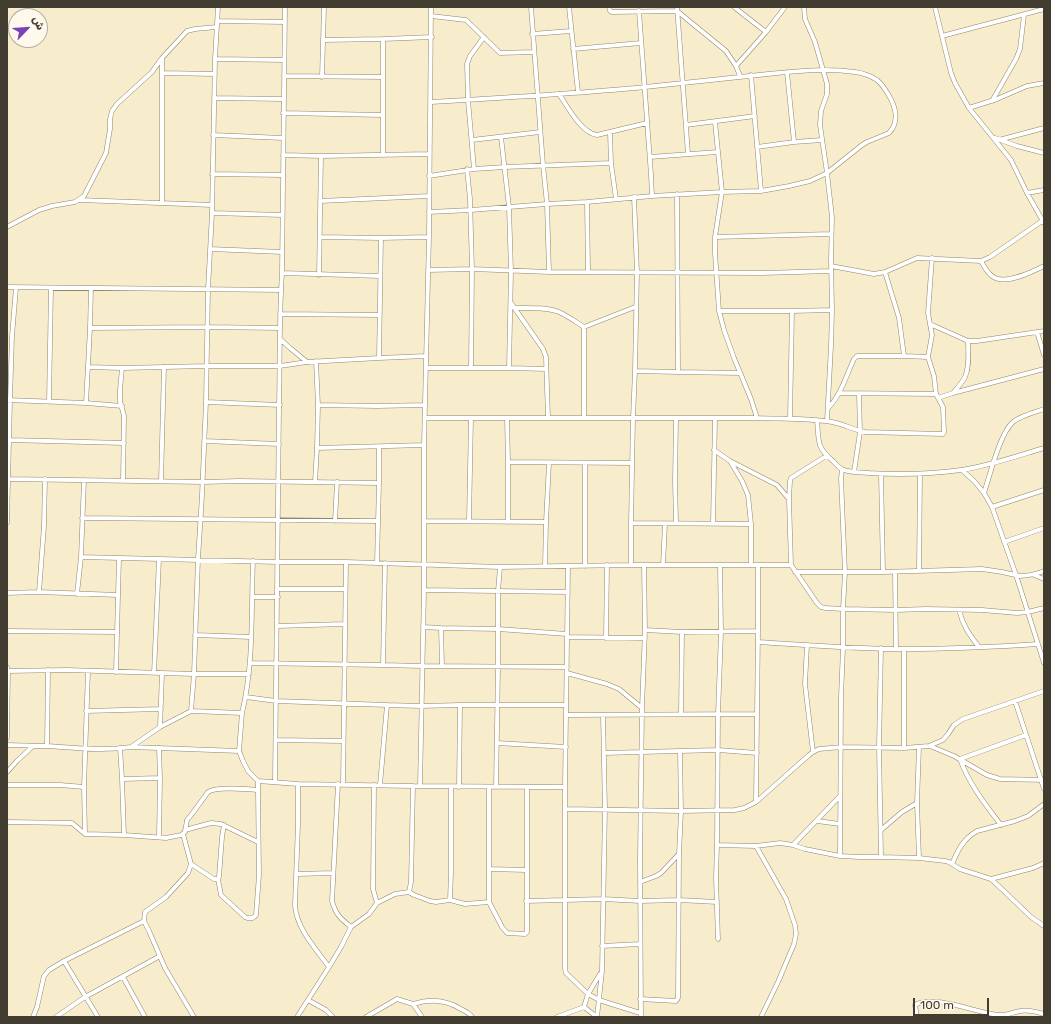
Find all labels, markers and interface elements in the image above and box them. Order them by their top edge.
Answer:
north arrow [8,8,48,48]
text: ش [30,14,47,32]
scale bar [915,990,991,1016]
text: 100 m [920,998,954,1012]

